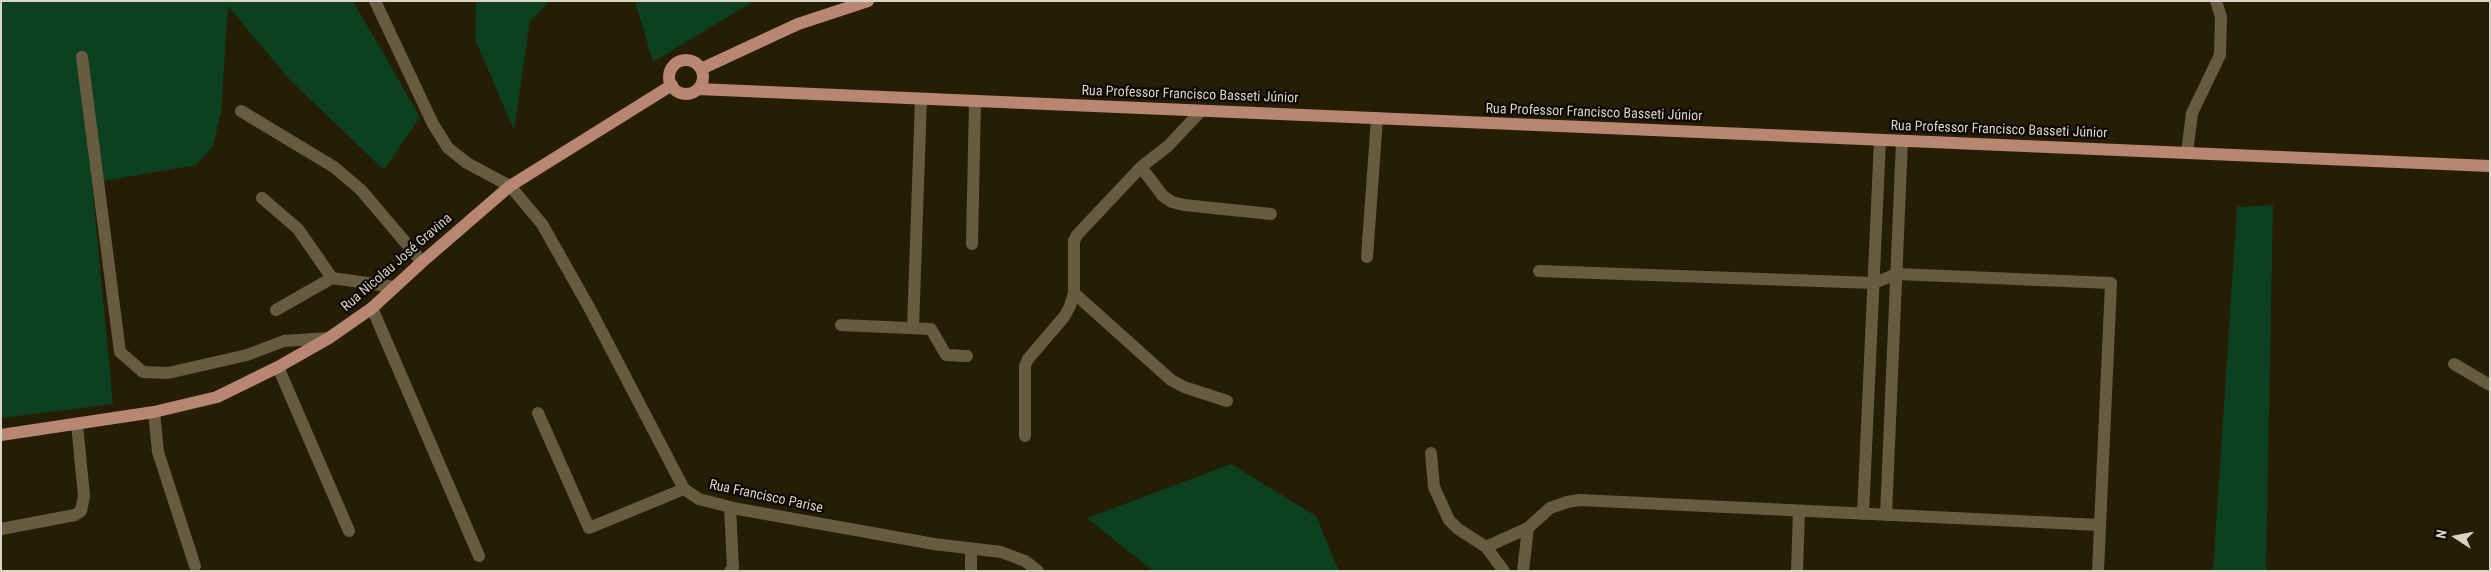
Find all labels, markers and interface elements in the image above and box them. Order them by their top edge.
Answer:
street label: Rua Professor Francisco Basseti Júnior [1081,83,1299,107]
street label: Rua Professor Francisco Basseti Júnior [1485,101,1703,125]
street label: Rua Professor Francisco Basseti Júnior [1890,118,2108,142]
street label: Rua Nicolau José Gravina [338,210,456,316]
street label: Rua Francisco Parise [708,477,824,517]
north arrow [2431,512,2481,562]
text: N [2433,528,2450,540]

